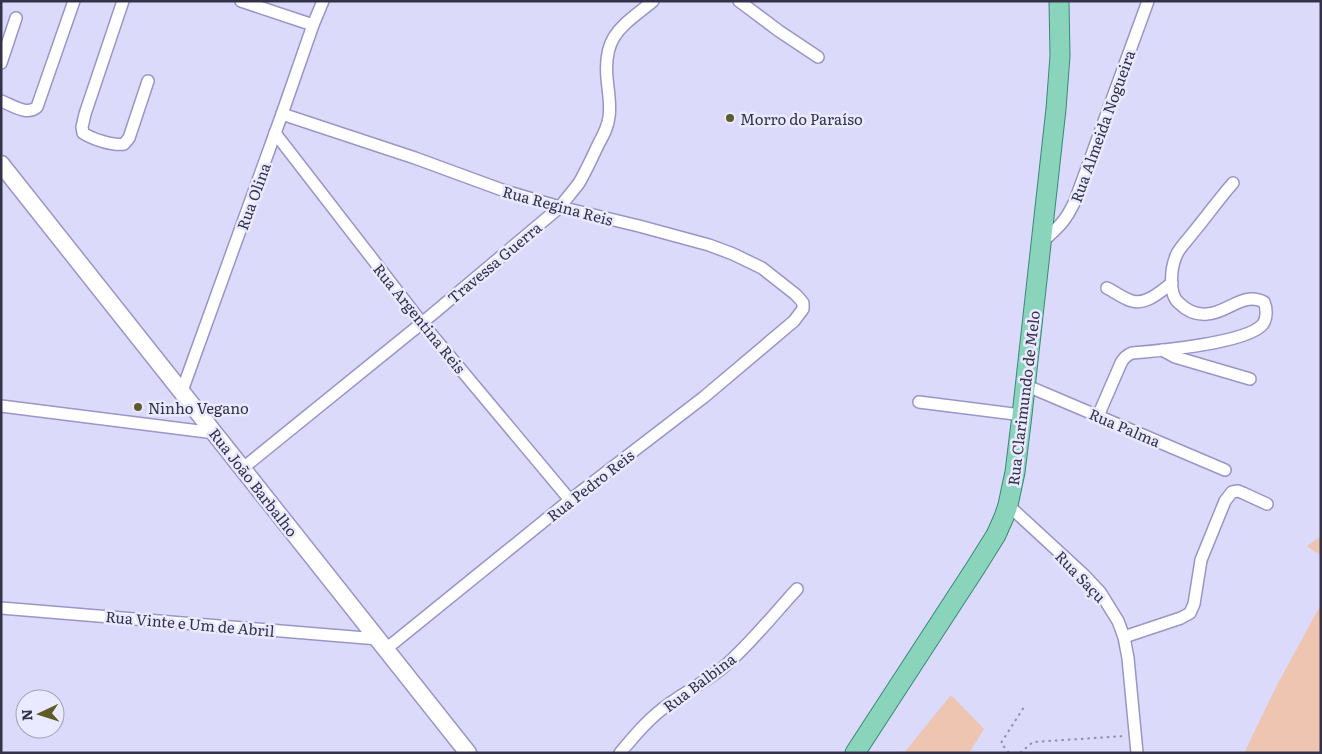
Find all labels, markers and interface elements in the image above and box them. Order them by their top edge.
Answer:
street label: Rua Almeida Nogueira [1064,46,1141,205]
place label: Morro do Paraíso [740,107,863,130]
marker: Morro do Paraíso [724,112,736,124]
street label: Rua Olina [230,158,276,233]
street label: Rua Regina Reis [500,179,616,231]
street label: Travessa Guerra [442,215,547,308]
street label: Rua Argentina Reis [368,258,472,378]
street label: Rua Clarimundo de Melo [1001,309,1045,487]
place label: Ninho Vegano [148,396,249,419]
marker: Ninho Vegano [132,401,144,413]
street label: Rua Palma [1086,402,1165,453]
street label: Rua João Barbalho [204,423,304,541]
street label: Rua Pedro Reis [541,443,639,527]
street label: Rua Saçu [1050,545,1112,608]
street label: Rua Vinte e Um de Abril [104,604,276,642]
street label: Rua Balbina [658,646,741,717]
north arrow [15,689,65,739]
text: N [16,708,36,722]

